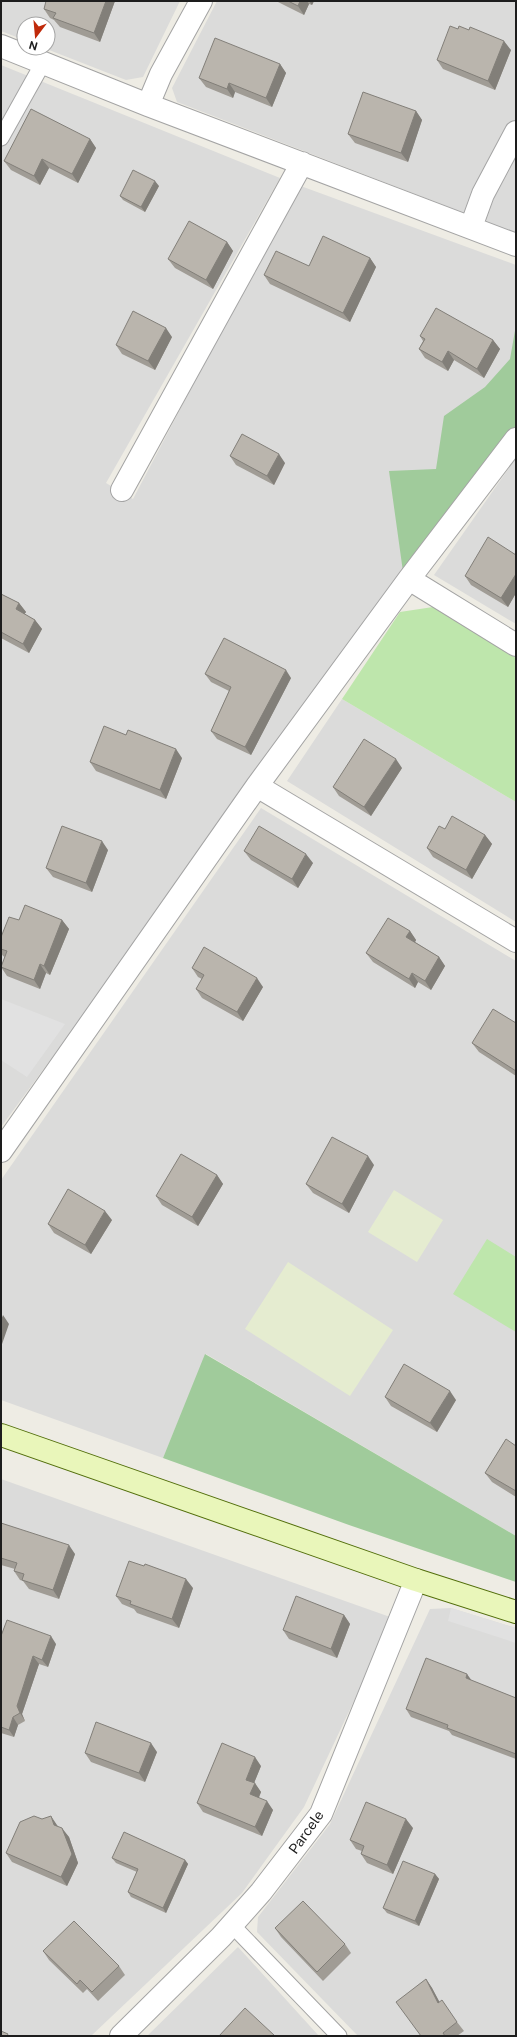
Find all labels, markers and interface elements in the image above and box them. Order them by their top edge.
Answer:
north arrow [16,16,56,56]
text: N [27,39,39,53]
street label: Parcele [285,1807,327,1857]

